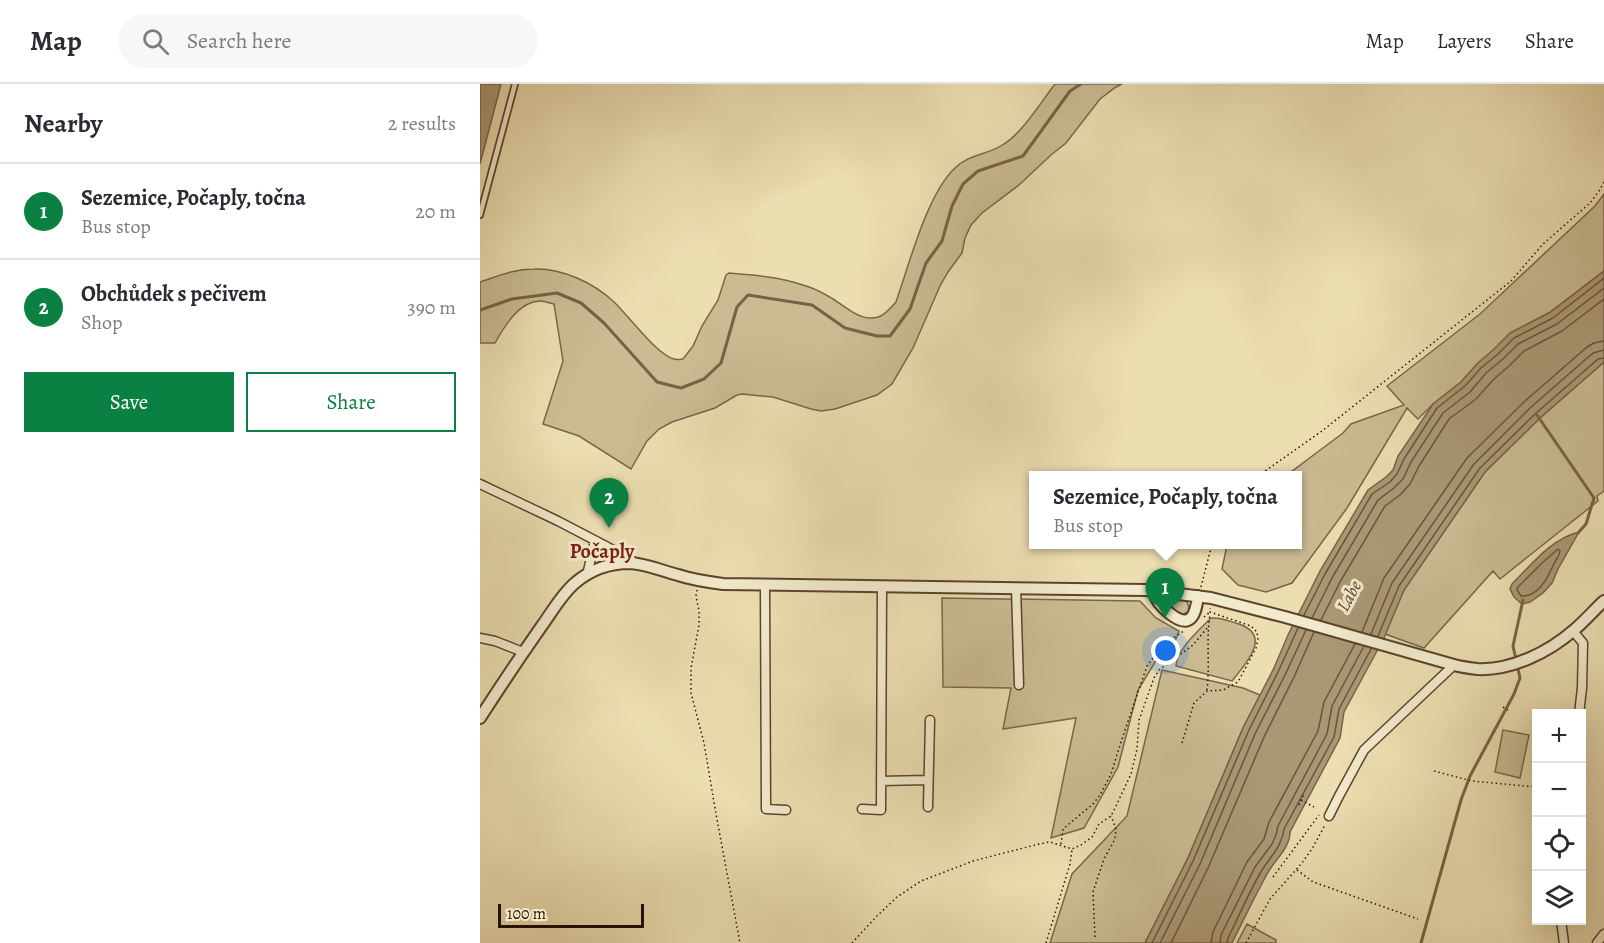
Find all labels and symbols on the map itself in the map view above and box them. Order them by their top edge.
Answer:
pin: 2 [590,478,628,528]
district label: Počaply [570,538,635,565]
pin: 1 [1146,568,1184,618]
water label: Labe [1331,576,1367,616]
your location [1151,636,1180,665]
scale bar [498,901,644,928]

